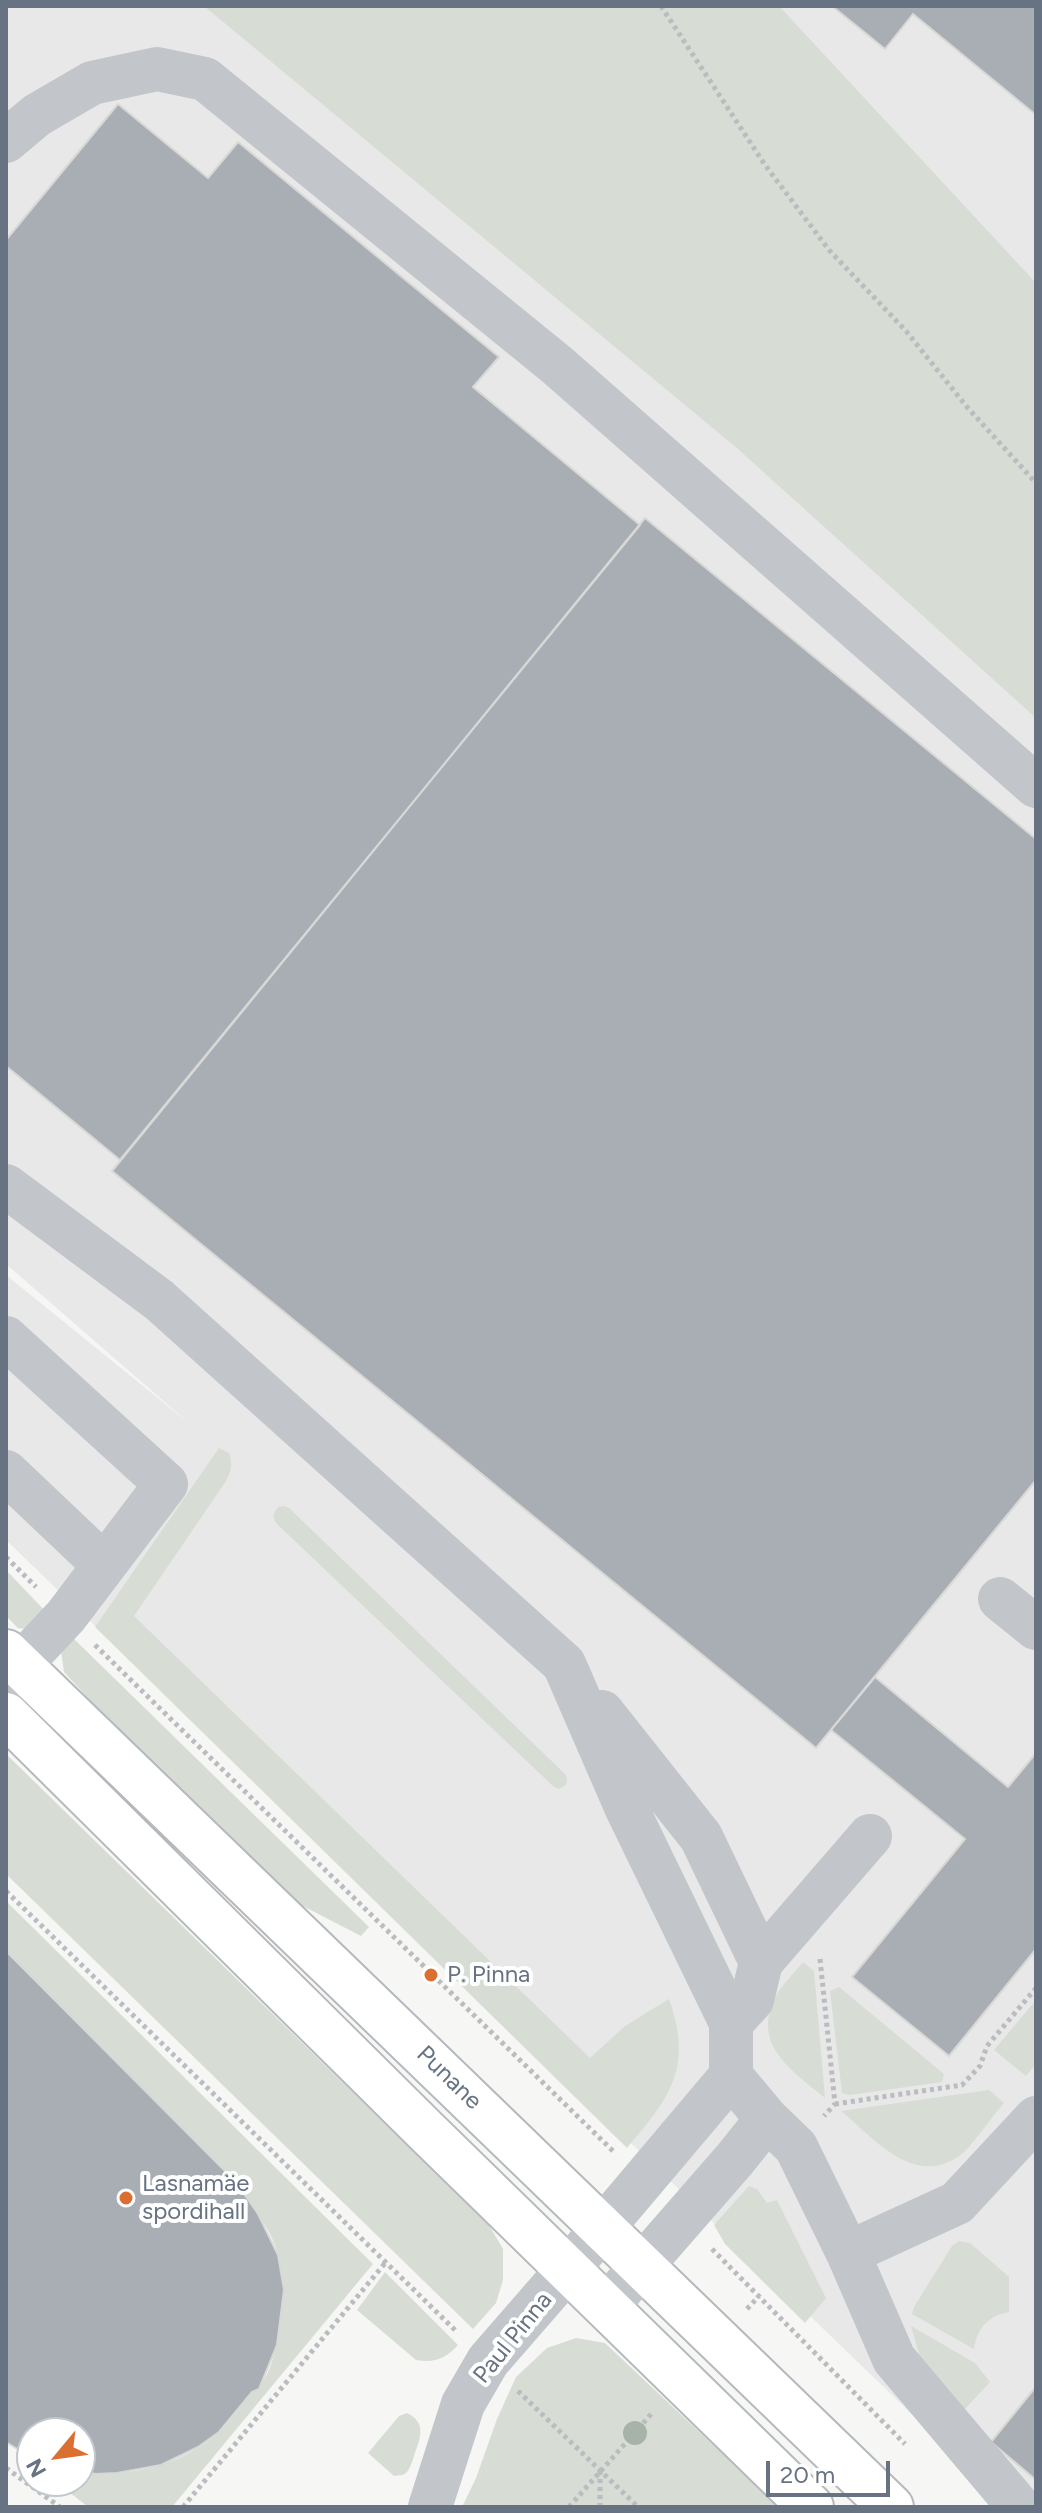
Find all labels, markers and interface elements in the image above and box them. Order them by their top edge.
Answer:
place label: P. Pinna [447,1961,530,1989]
marker: P. Pinna [422,1966,440,1984]
street label: Punane [410,2040,488,2116]
place label: Lasnamäe spordihall [142,2170,249,2226]
marker: Lasnamäe spordihall [117,2189,135,2207]
street label: Paul Pinna [468,2287,558,2389]
north arrow [16,2417,96,2497]
scale bar [770,2445,894,2495]
text: N [20,2454,52,2482]
text: 20 m [780,2460,835,2489]

